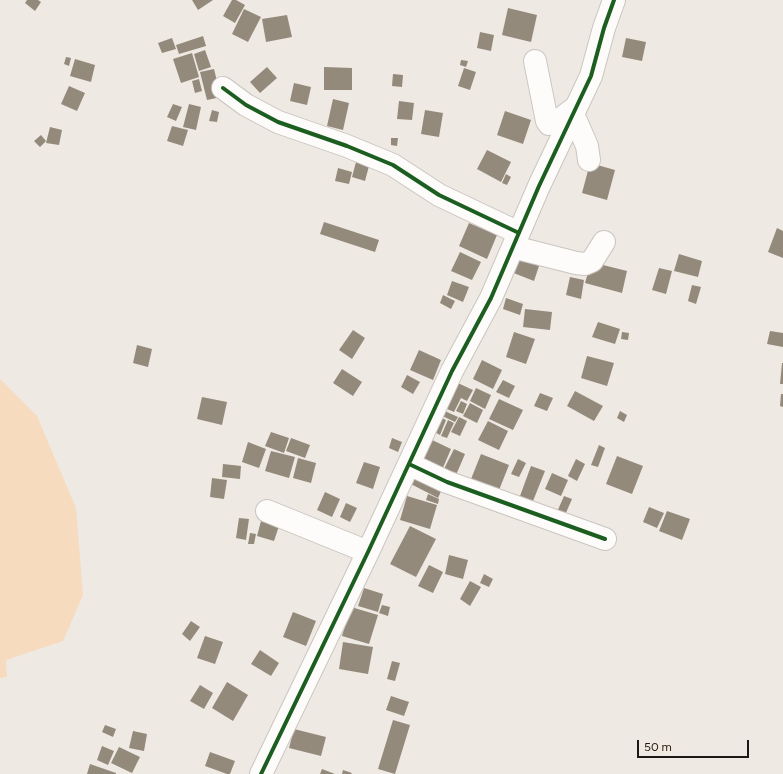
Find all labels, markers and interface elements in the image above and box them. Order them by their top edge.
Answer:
scale bar [639,732,751,758]
text: 50 m [644,740,672,754]

